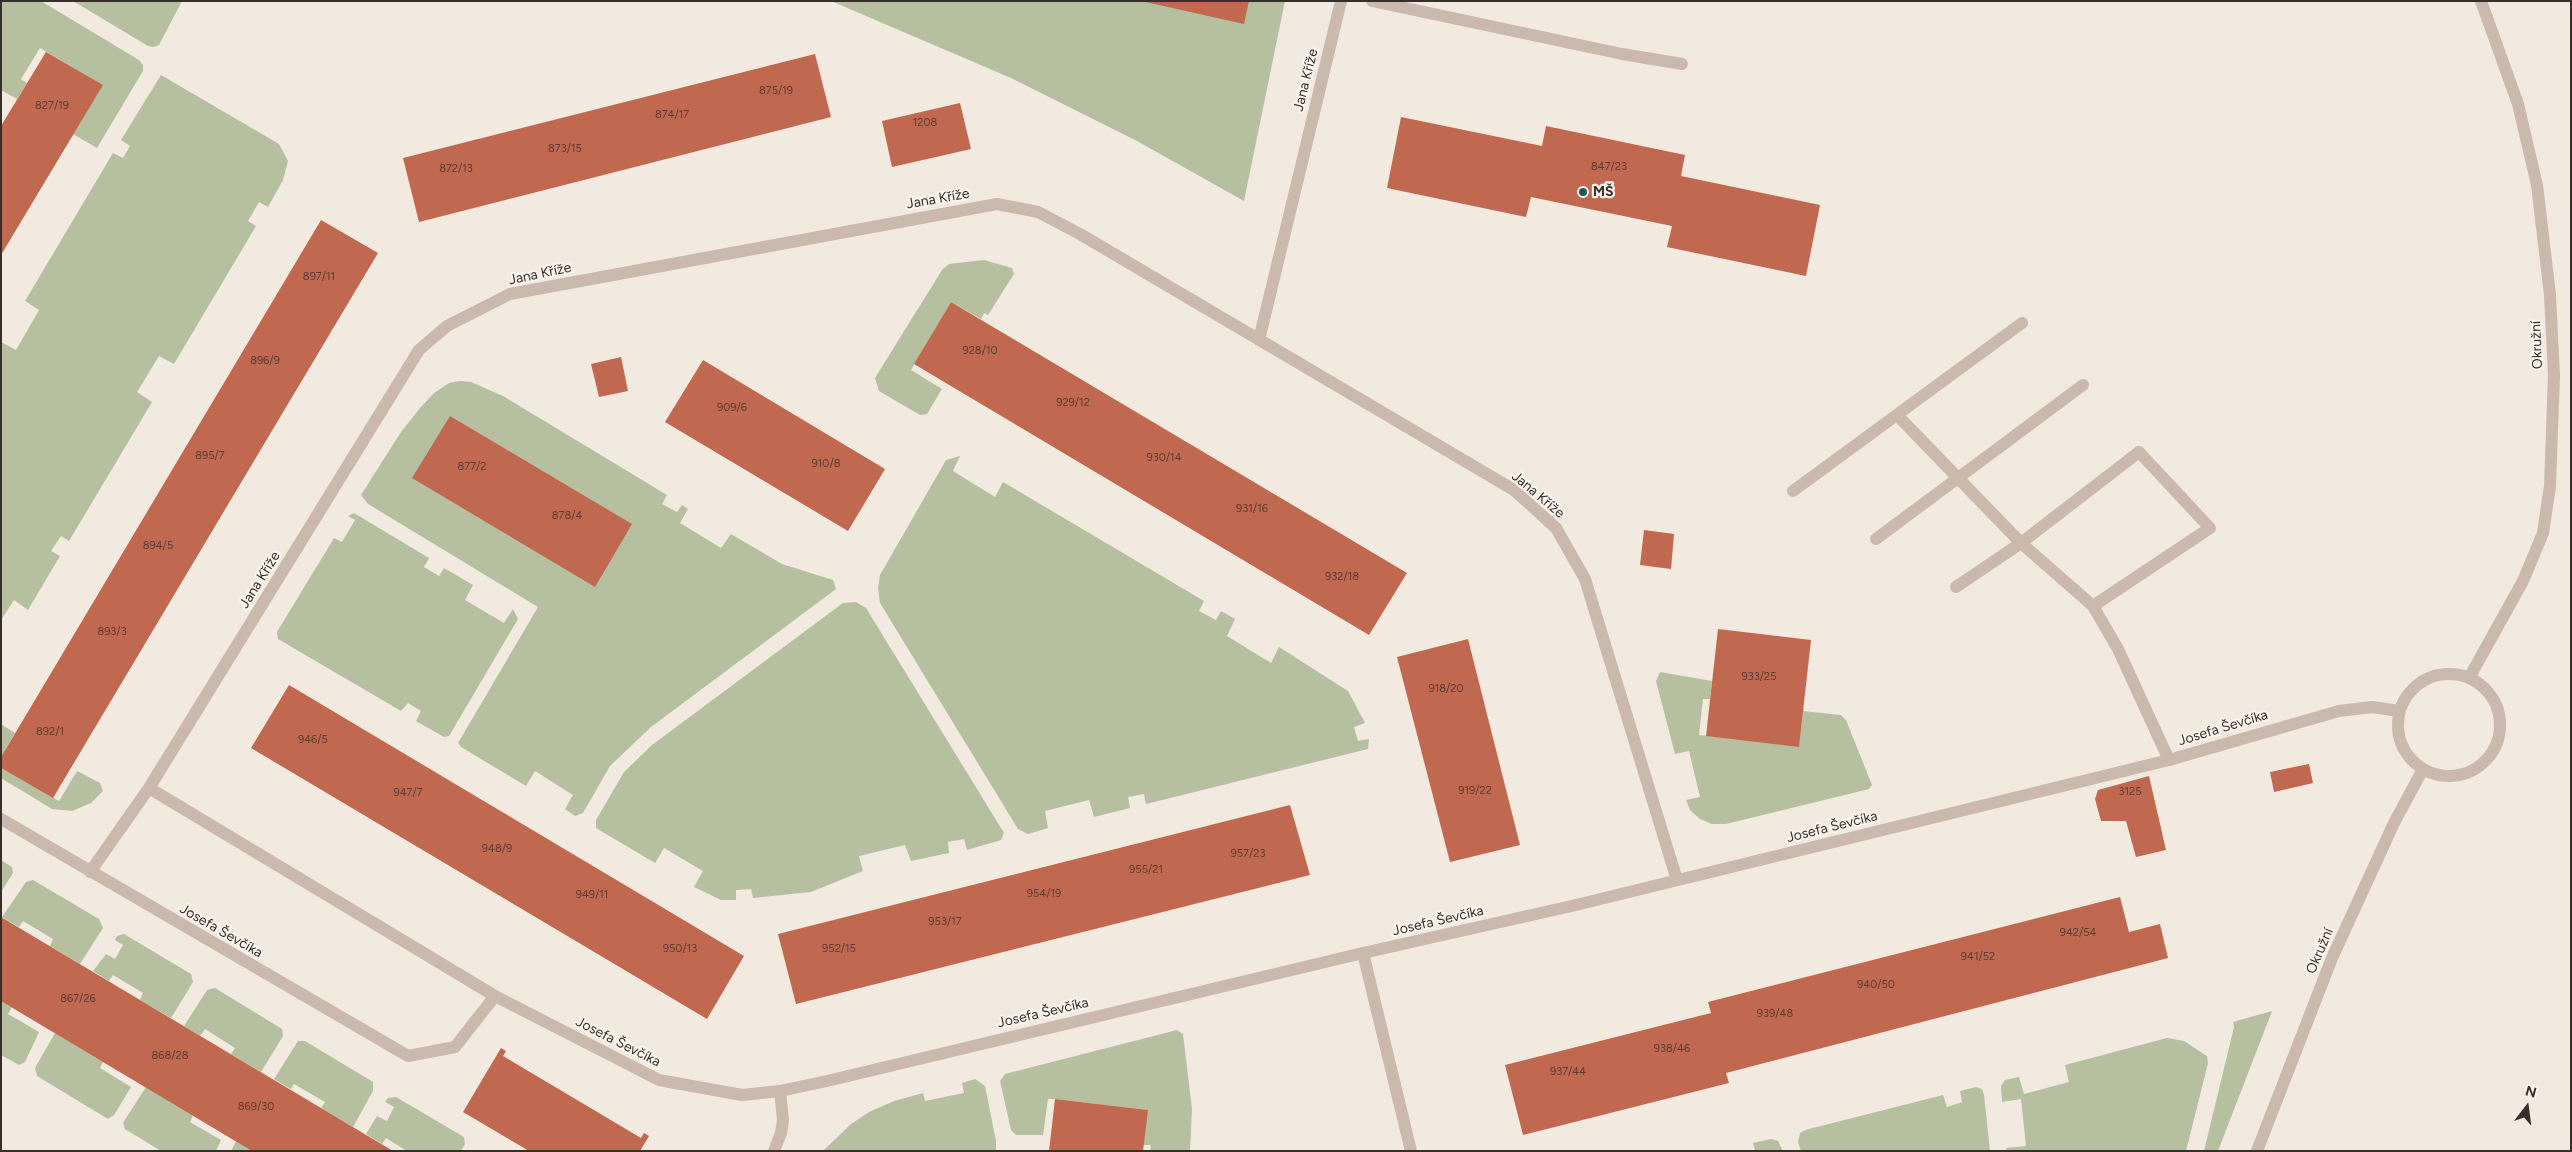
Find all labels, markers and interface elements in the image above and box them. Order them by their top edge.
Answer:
street label: Jana Kříže [1290,47,1322,113]
house number: 875/19 [759,84,793,98]
house number: 827/19 [35,99,69,113]
house number: 874/17 [655,108,689,122]
house number: 1208 [913,116,937,130]
house number: 873/15 [548,142,582,156]
house number: 847/23 [1591,160,1627,174]
house number: 872/13 [439,162,473,176]
place label: MŠ [1593,184,1613,200]
street label: Jana Kříže [905,185,971,213]
marker: MŠ [1577,186,1589,198]
street label: Jana Kříže [507,259,573,289]
house number: 897/11 [303,270,335,284]
street label: Okružní [2528,321,2546,369]
house number: 928/10 [962,344,998,358]
house number: 896/9 [250,354,280,368]
house number: 929/12 [1056,396,1090,410]
house number: 909/6 [717,401,747,415]
house number: 895/7 [195,449,225,463]
house number: 930/14 [1147,451,1181,465]
house number: 910/8 [812,457,840,471]
house number: 877/2 [458,460,486,474]
street label: Jana Kříže [1508,468,1568,522]
house number: 931/16 [1236,502,1268,516]
house number: 878/4 [552,509,582,523]
house number: 894/5 [143,539,173,553]
street label: Jana Kříže [236,549,284,611]
house number: 932/18 [1325,570,1359,584]
house number: 893/3 [97,625,127,639]
house number: 933/25 [1742,670,1776,684]
house number: 918/20 [1428,682,1464,696]
street label: Josefa Ševčíka [2176,706,2270,750]
house number: 892/1 [36,725,64,739]
house number: 946/5 [298,733,328,747]
house number: 919/22 [1458,784,1492,798]
house number: 3125 [2118,785,2142,799]
house number: 947/7 [393,786,423,800]
street label: Josefa Ševčíka [1785,808,1879,846]
house number: 948/9 [482,842,512,856]
house number: 957/23 [1231,847,1265,861]
house number: 955/21 [1129,863,1163,877]
house number: 954/19 [1027,887,1061,901]
house number: 949/11 [576,888,608,902]
street label: Josefa Ševčíka [177,900,265,962]
street label: Josefa Ševčíka [1391,902,1485,940]
house number: 953/17 [928,915,962,929]
house number: 942/54 [2060,926,2096,940]
street label: Okružní [2303,926,2337,976]
house number: 950/13 [663,942,697,956]
house number: 952/15 [822,942,856,956]
house number: 941/52 [1961,950,1995,964]
house number: 940/50 [1857,978,1895,992]
house number: 867/26 [60,992,96,1006]
street label: Josefa Ševčíka [996,994,1090,1032]
house number: 939/48 [1757,1007,1793,1021]
street label: Josefa Ševčíka [573,1013,663,1071]
house number: 938/46 [1654,1042,1690,1056]
house number: 868/28 [152,1049,188,1063]
house number: 937/44 [1550,1065,1586,1079]
north arrow [2502,1082,2552,1132]
text: N [2524,1082,2538,1102]
house number: 869/30 [238,1100,274,1114]

